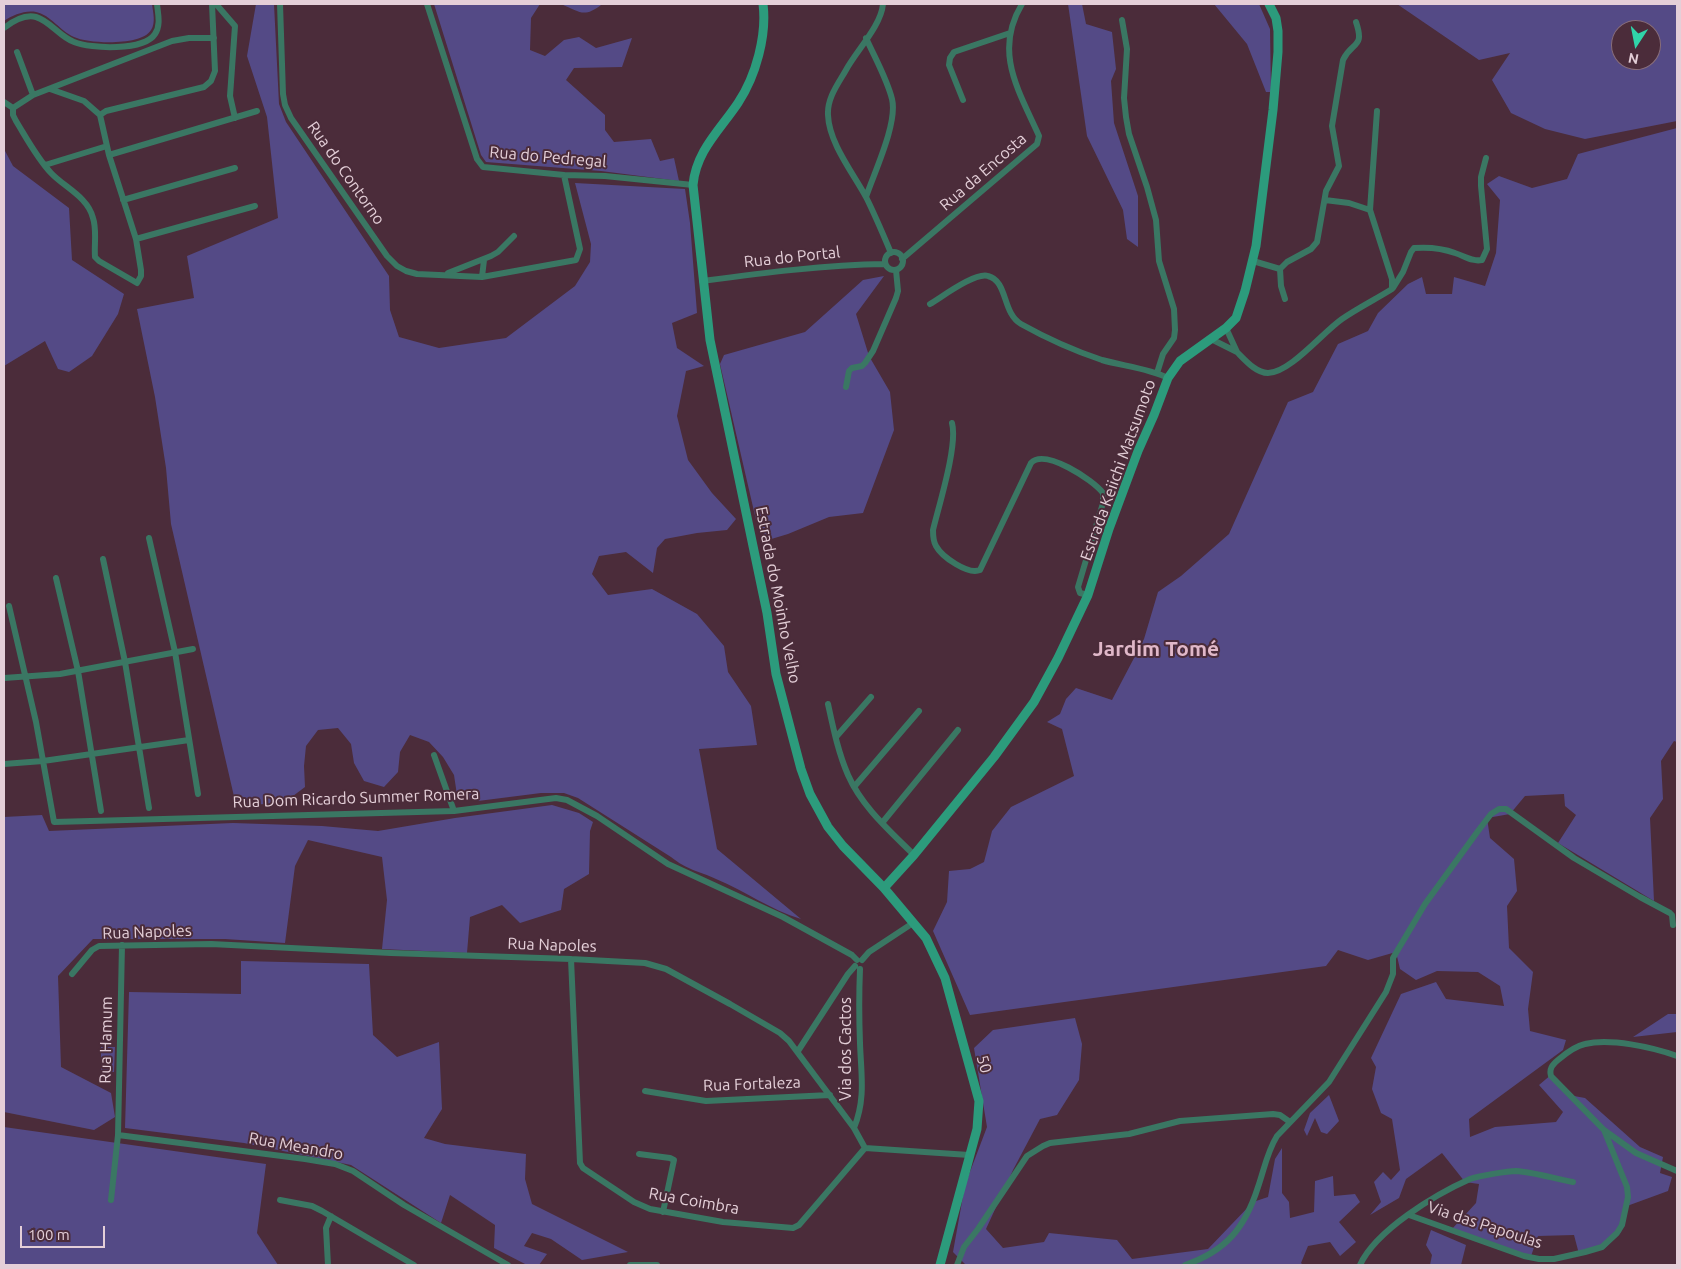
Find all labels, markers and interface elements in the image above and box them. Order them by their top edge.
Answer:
north arrow [1611,20,1661,70]
text: N [1627,50,1640,68]
street label: Rua do Contorno [303,118,389,228]
street label: Rua da Encosta [936,129,1030,215]
street label: Rua do Pedregal [489,142,607,172]
street label: Rua do Portal [743,242,841,272]
street label: Estrada Keiichi Matsumoto [1076,377,1160,563]
street label: Estrada do Moinho Velho [751,505,805,685]
district label: Jardim Tomé [1093,636,1219,662]
street label: Rua Dom Ricardo Summer Romera [232,784,480,812]
street label: Rua Napoles [102,921,192,943]
street label: Rua Napoles [507,934,597,956]
street label: Rua Hamum [96,996,116,1084]
street label: Via dos Cactos [836,997,856,1101]
street label: 50 [972,1053,996,1075]
street label: Rua Fortaleza [703,1073,801,1095]
street label: Rua Meandro [247,1128,345,1164]
street label: Rua Coimbra [647,1184,741,1218]
street label: Via das Papoulas [1425,1197,1545,1253]
scale bar [22,1216,108,1248]
text: 100 m [28,1226,70,1243]

